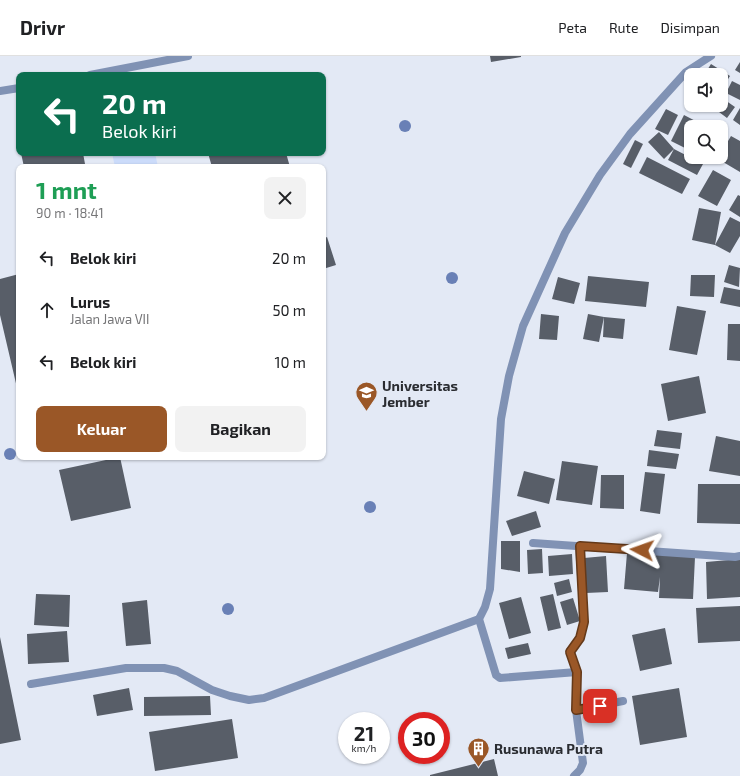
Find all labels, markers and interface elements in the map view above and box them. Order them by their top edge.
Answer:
text: Drivr [20,16,65,39]
text: Peta [558,19,587,36]
text: Rute [609,19,638,36]
text: Disimpan [660,19,720,36]
map controls [684,68,728,164]
button: sound [684,68,728,112]
text: 20 m [102,86,167,120]
icon: left [36,88,88,140]
text: Belok kiri [102,120,177,142]
button: search [684,120,728,164]
text: 1 mnt [36,175,97,204]
button: close [264,177,306,219]
text: 90 m · 18:41 [36,205,104,221]
icon: left [36,247,58,269]
text: Belok kiri [70,249,136,267]
text: 20 m [272,249,306,267]
text: Lurus [70,293,110,311]
icon: ahead [36,299,58,321]
text: 50 m [272,301,306,319]
text: Jalan Jawa VII [70,311,149,327]
icon: left [36,351,58,373]
text: Belok kiri [70,353,136,371]
text: 10 m [274,353,306,371]
place label: Universitas Jember [382,377,458,410]
school or university icon: Universitas Jember [353,380,379,413]
button: Keluar [36,406,167,452]
button: Bagikan [175,406,306,452]
position arrow [621,529,663,571]
pin [583,689,617,723]
icon: arrive [589,695,611,717]
speed limit sign: 30 [398,712,450,764]
text: 21 [354,721,374,745]
building icon: Rusunawa Putra [465,735,491,768]
place label: Rusunawa Putra [494,740,603,757]
text: km/h [352,742,376,754]

